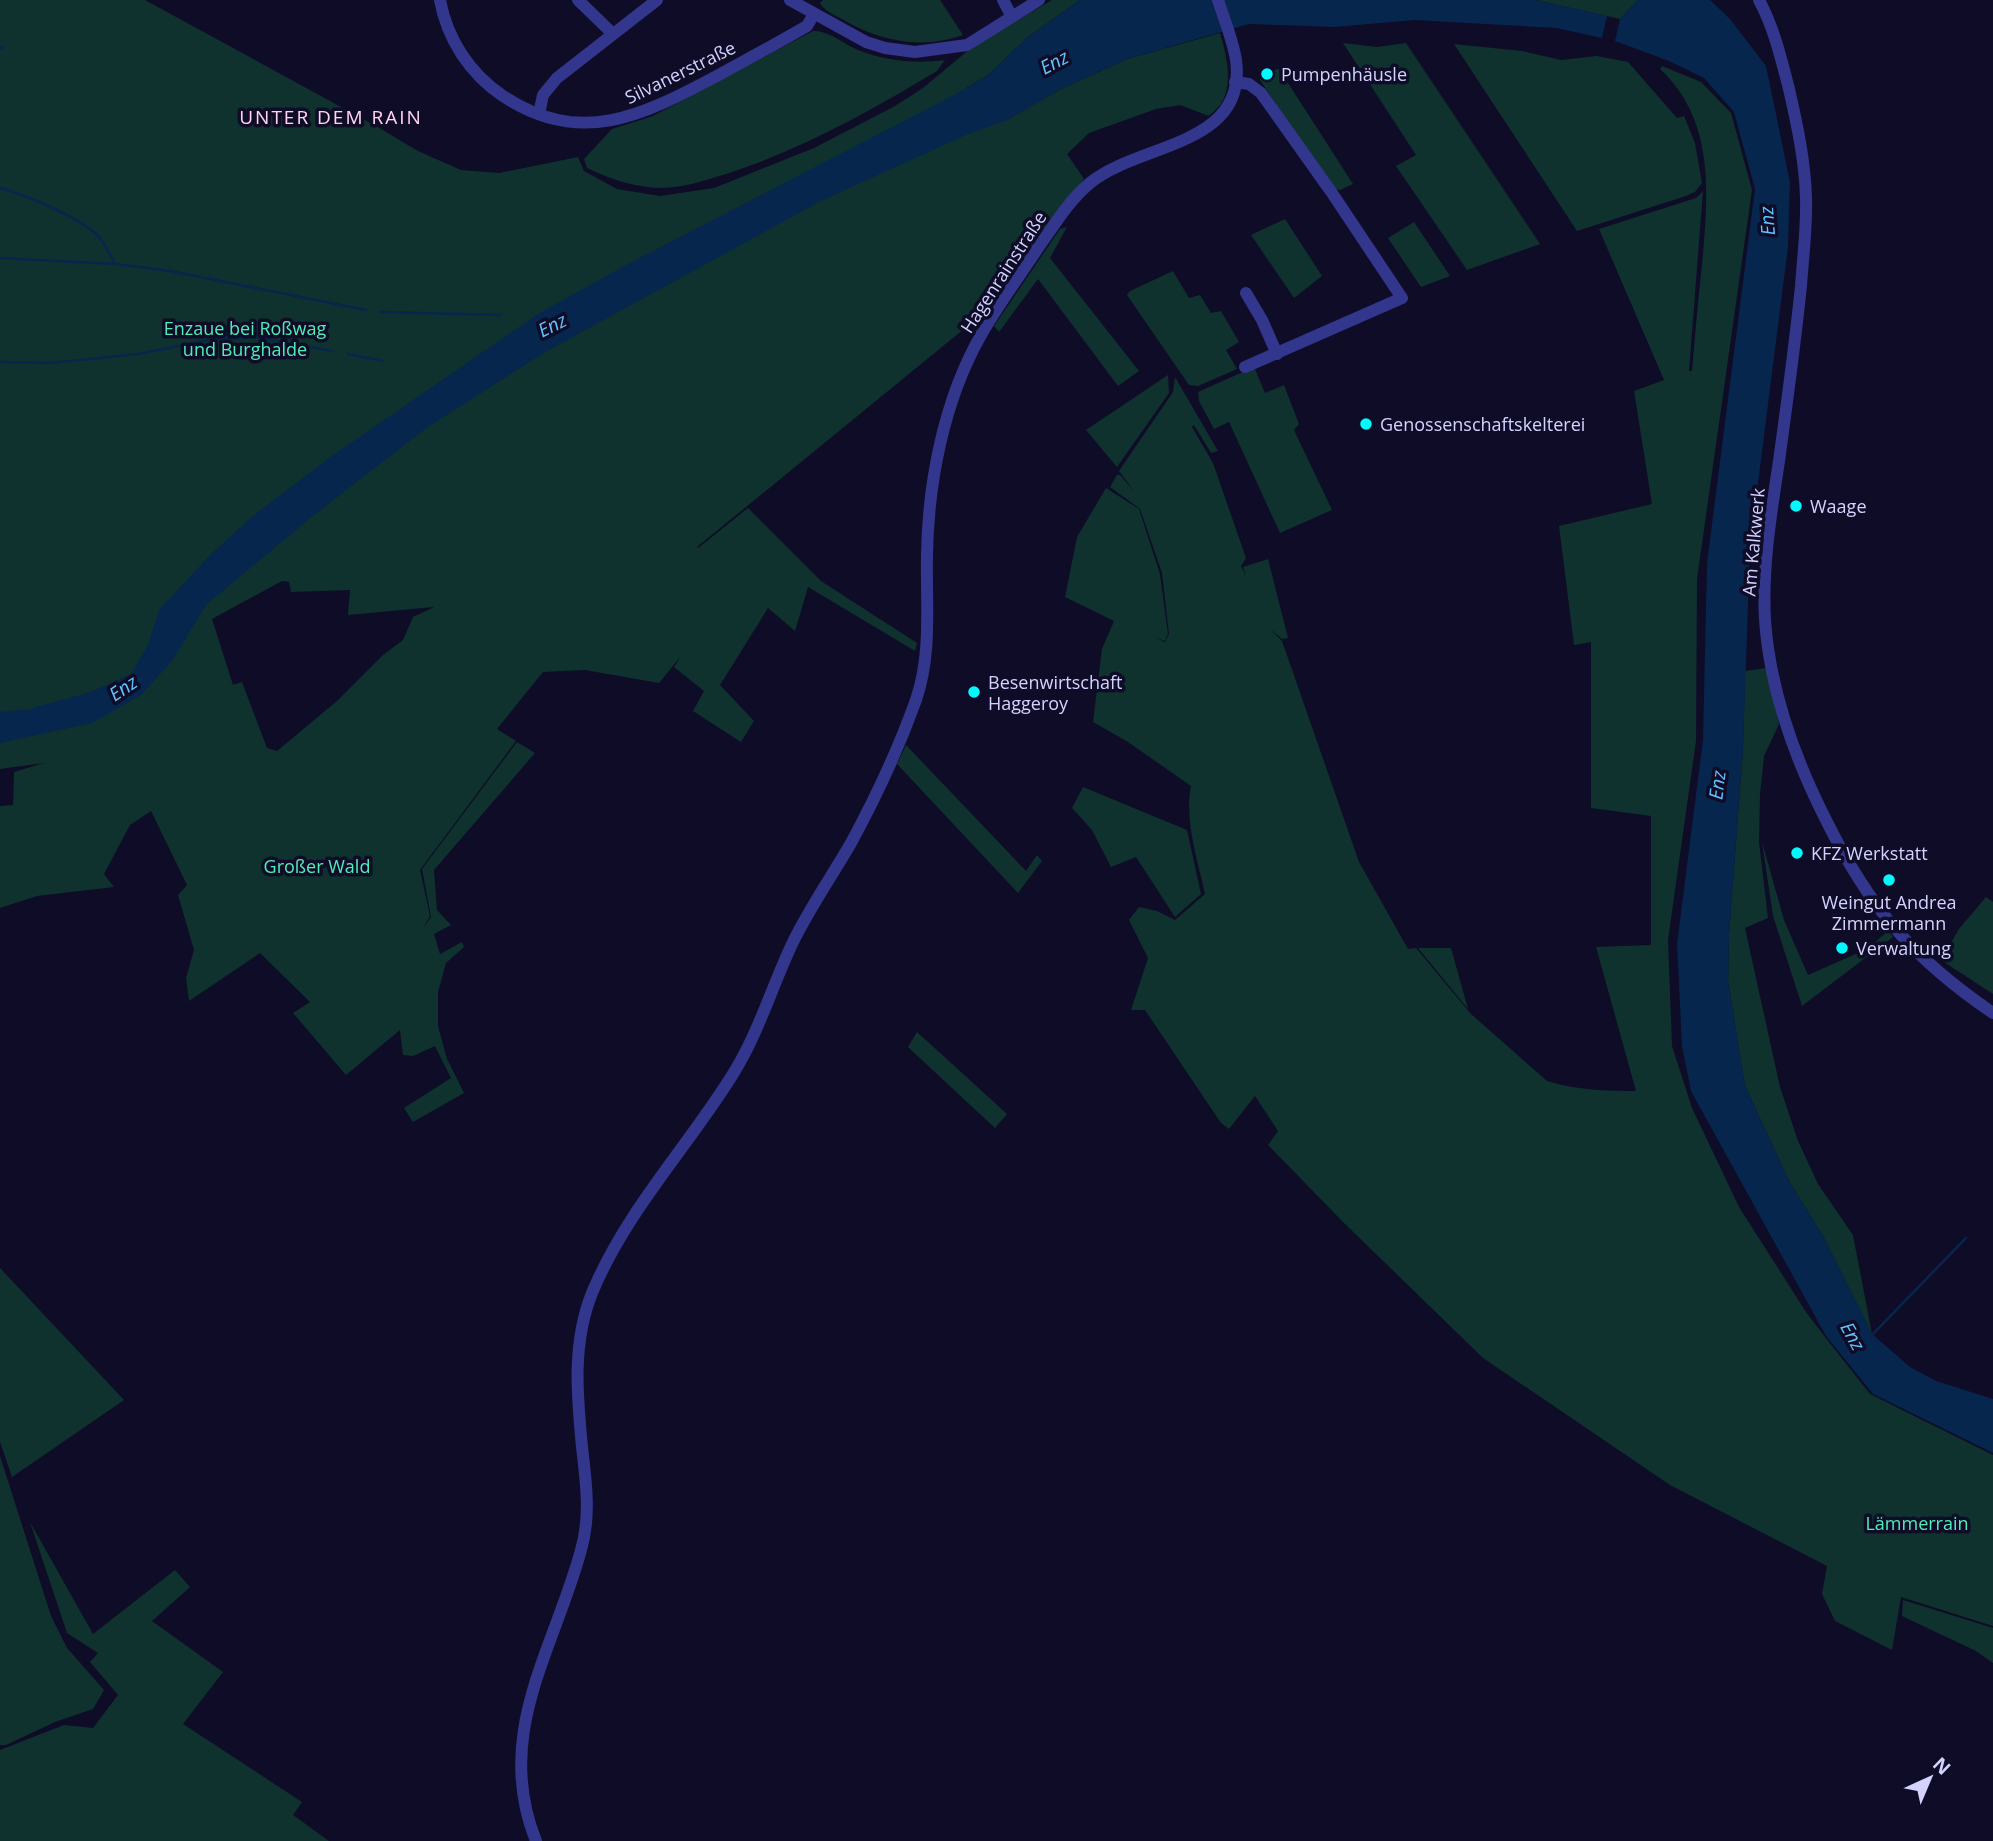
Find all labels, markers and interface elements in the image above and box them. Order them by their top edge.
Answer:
street label: Silvanerstraße [621,35,739,109]
water label: Enz [1035,43,1073,80]
place label: Pumpenhäusle [1281,62,1407,86]
marker: Pumpenhäusle [1259,66,1275,82]
district label: UNTER DEM RAIN [239,104,423,130]
water label: Enz [1753,205,1781,236]
street label: Hagenrainstraße [955,206,1051,338]
water label: Enz [533,307,571,343]
park label: Enzaue bei Roßwag und Burghalde [164,316,326,361]
place label: Genossenschaftskelterei [1380,412,1585,436]
marker: Genossenschaftskelterei [1358,416,1374,432]
street label: Am Kalkwerk [1736,486,1770,597]
place label: Waage [1810,494,1867,518]
marker: Waage [1788,498,1804,514]
water label: Enz [104,669,143,707]
place label: Besenwirtschaft Haggeroy [988,670,1122,715]
marker: Besenwirtschaft Haggeroy [966,684,982,700]
water label: Enz [1702,768,1732,801]
place label: KFZ Werkstatt [1811,841,1928,865]
marker: KFZ Werkstatt [1789,845,1805,861]
park label: Großer Wald [264,854,370,878]
marker: Weingut Andrea Zimmermann [1881,872,1897,888]
place label: Weingut Andrea Zimmermann [1821,890,1957,935]
place label: Verwaltung [1856,936,1951,960]
marker: Verwaltung [1834,940,1850,956]
water label: Enz [1835,1317,1872,1356]
park label: Lämmerrain [1865,1511,1969,1535]
north arrow [1895,1743,1965,1813]
text: N [1927,1751,1956,1780]

